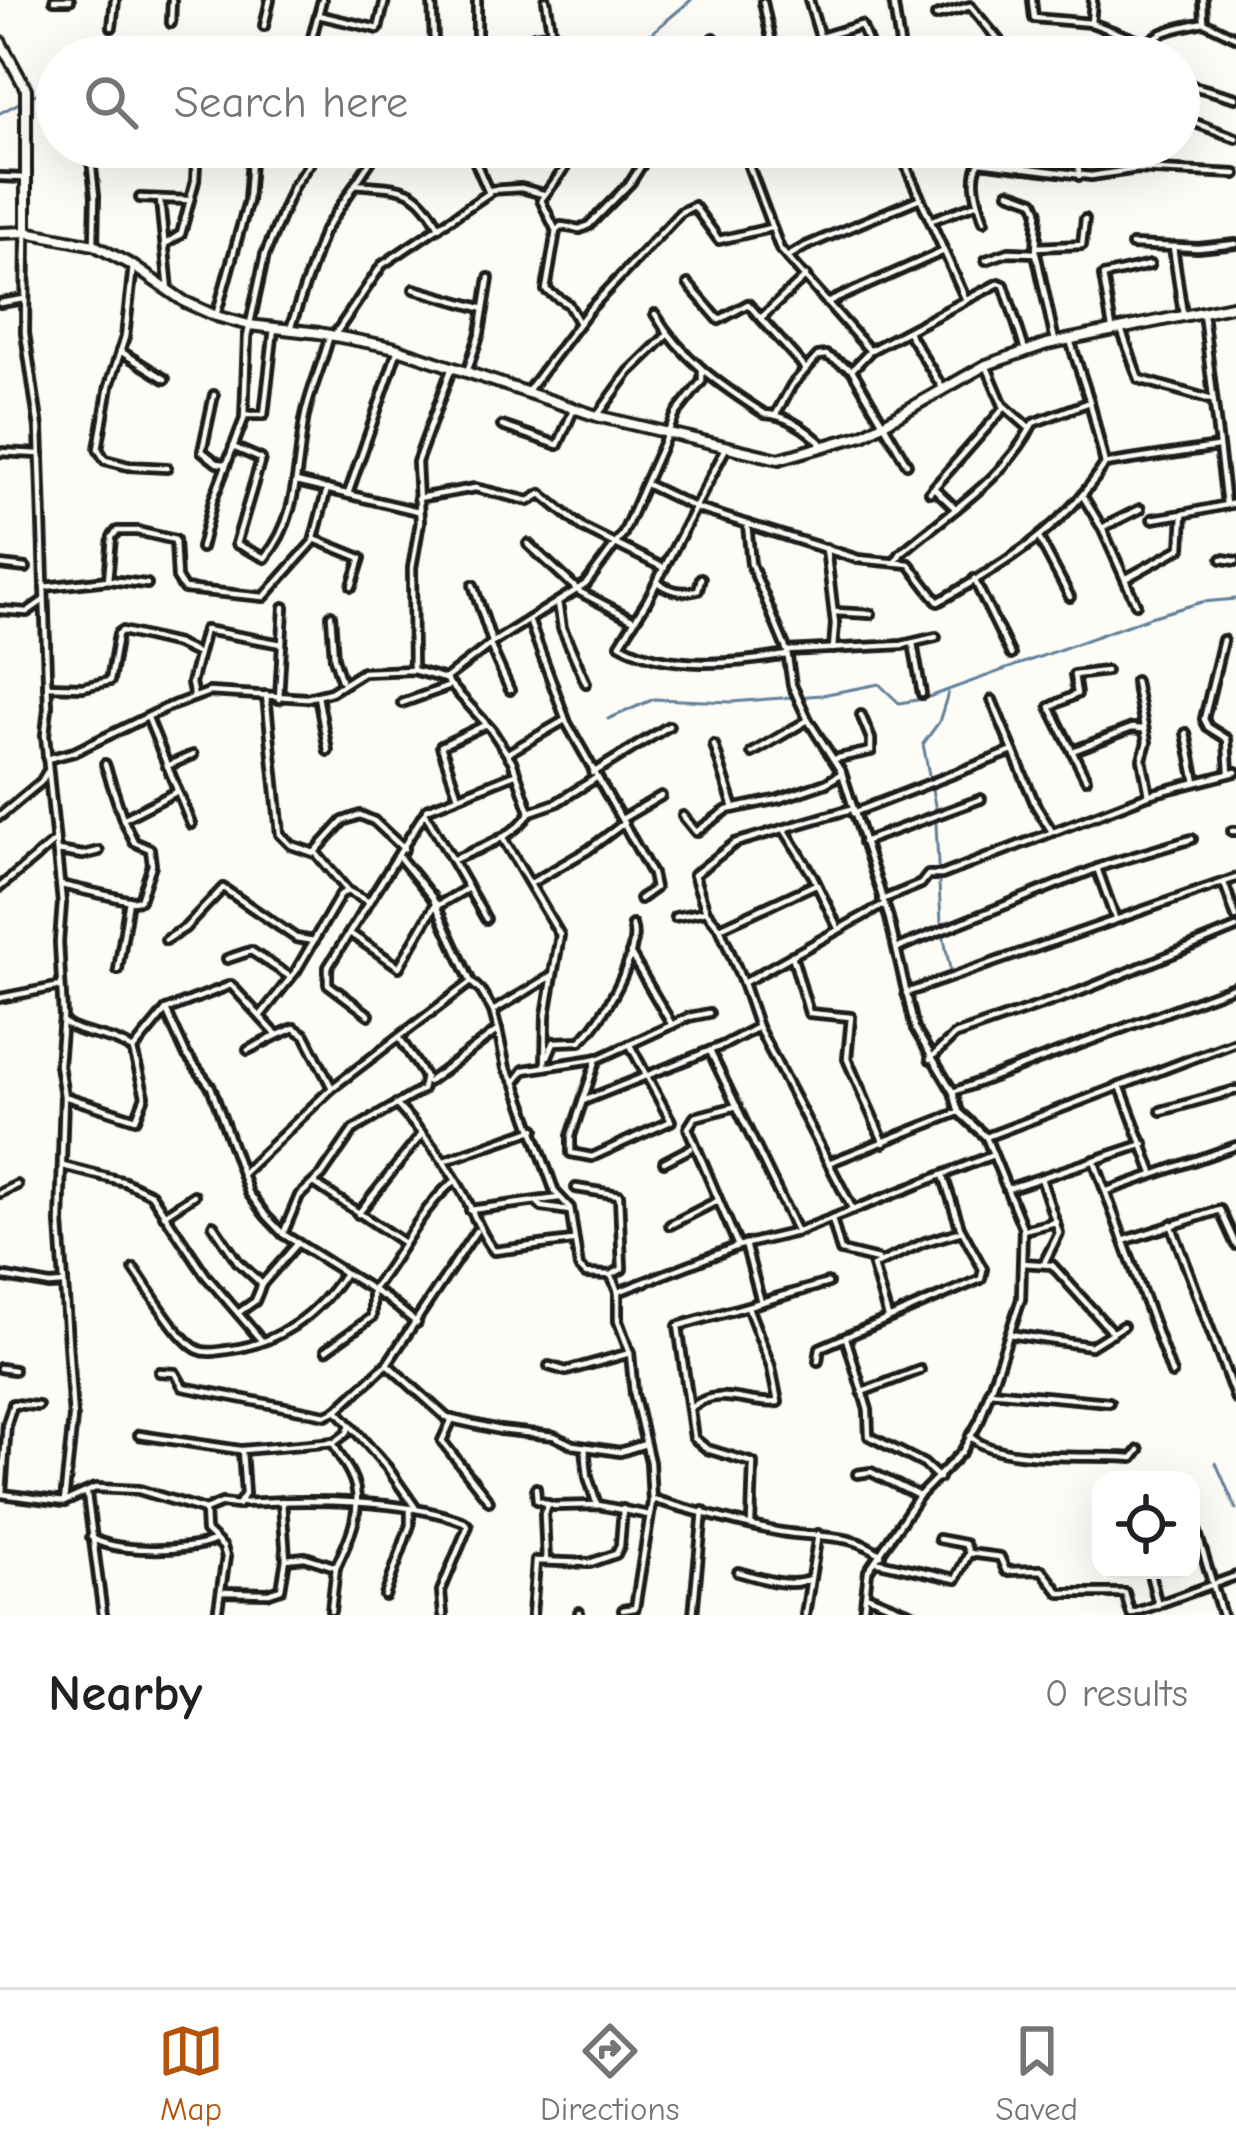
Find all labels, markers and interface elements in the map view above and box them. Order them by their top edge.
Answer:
search box [36,36,1200,168]
icon: search [78,69,144,135]
text: Search here [174,76,408,128]
map controls [1092,1471,1200,1579]
button: locate [1092,1471,1200,1579]
text: Nearby [48,1664,202,1723]
text: 0 results [1045,1671,1188,1716]
tab: Map [158,2018,224,2128]
tab: Directions [540,2018,680,2128]
tab: Saved [996,2018,1078,2128]

